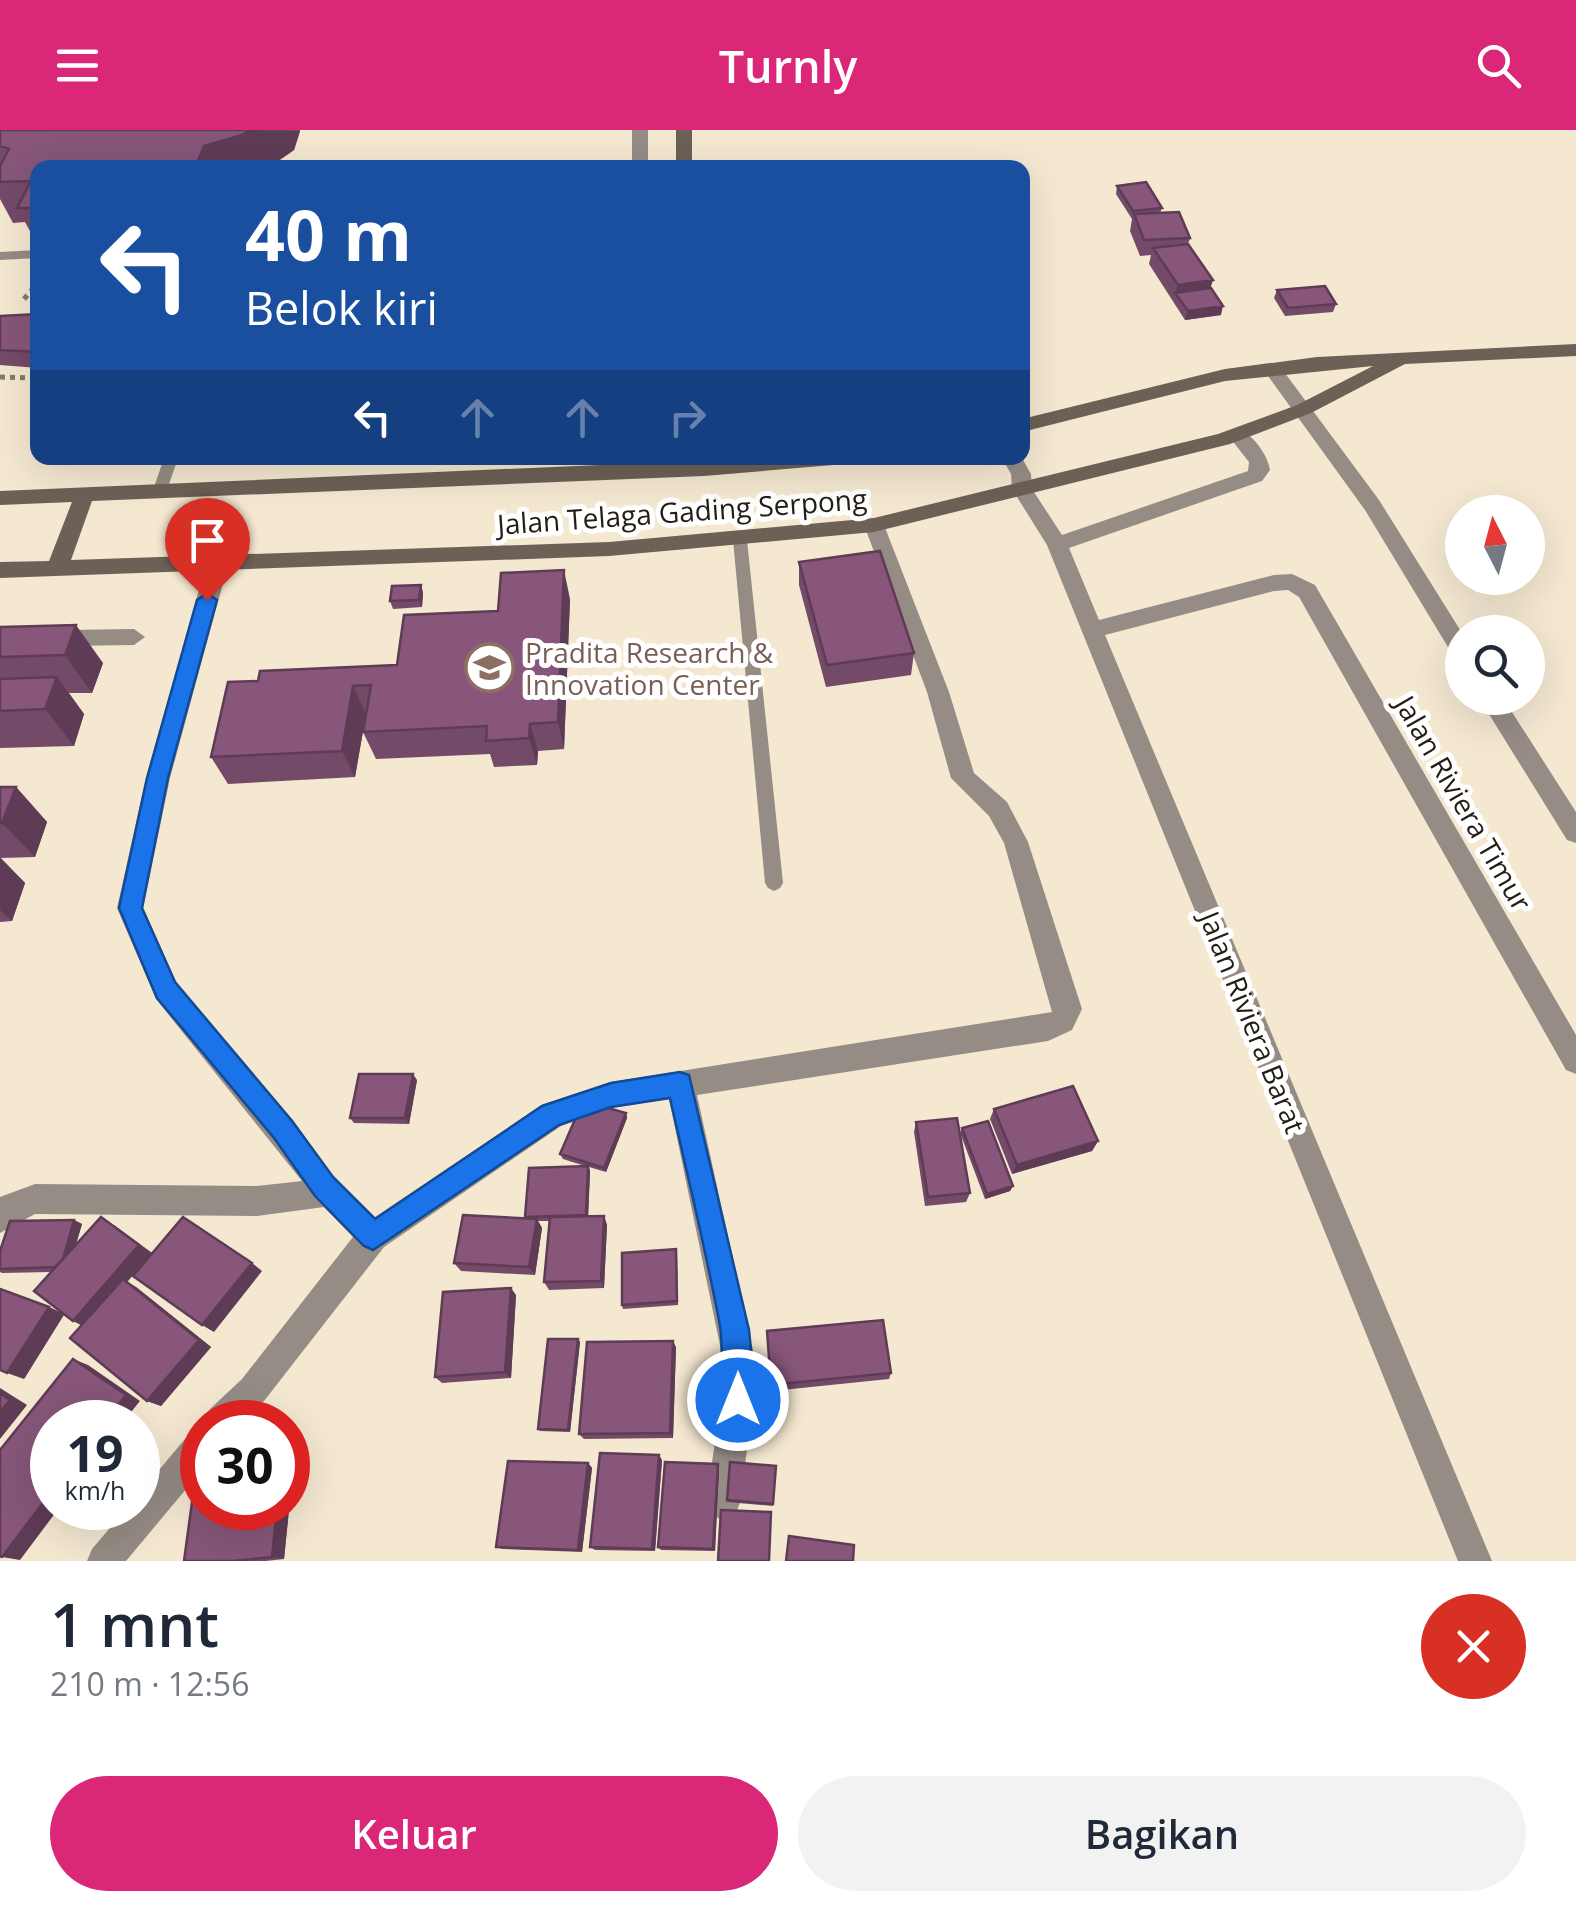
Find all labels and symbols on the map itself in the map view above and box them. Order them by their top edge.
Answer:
street label: Jalan Telaga Gading Serpong [493,479,868,543]
north arrow [1445,495,1545,595]
pin [165,498,250,601]
place label: Pradita Research & Innovation Center [525,633,774,703]
school or university icon: Pradita Research & Innovation Center [464,642,516,694]
street label: Jalan Riviera Timur [1385,686,1541,918]
street label: Jalan Riviera Barat [1190,903,1315,1139]
position arrow [686,1348,790,1452]
speed limit sign: 30 [180,1400,310,1530]

